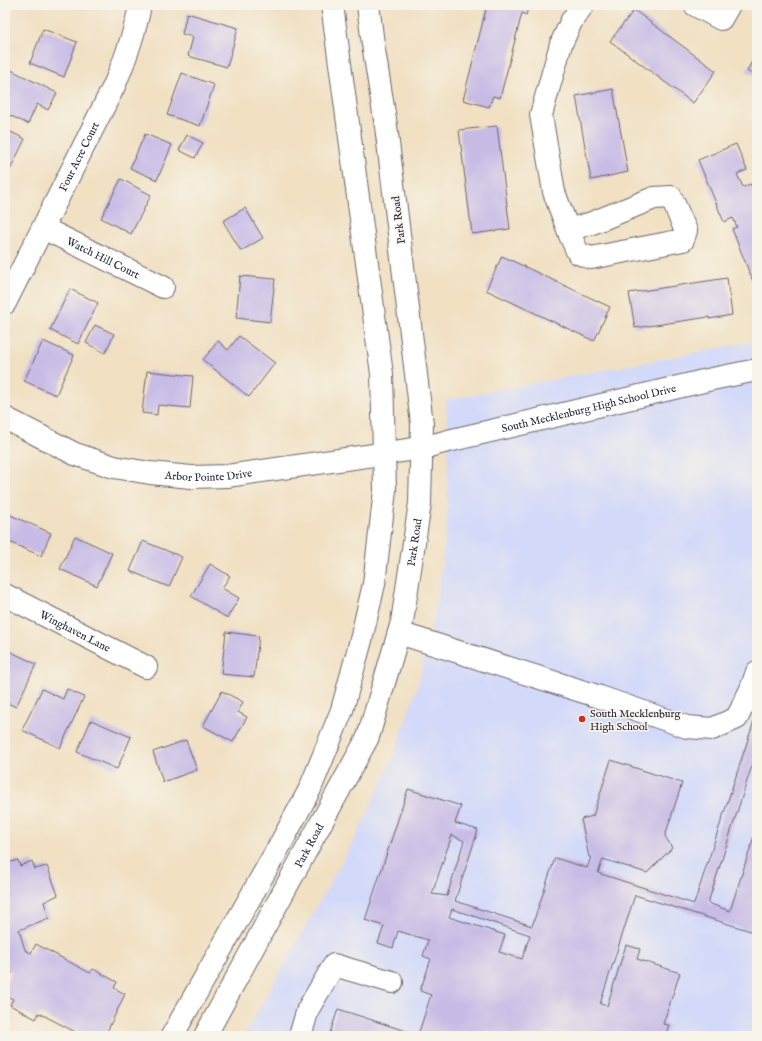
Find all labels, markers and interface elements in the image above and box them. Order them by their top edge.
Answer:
street label: Four Acre Court [56,120,103,194]
street label: Park Road [389,195,409,245]
street label: Watch Hill Court [64,235,142,282]
street label: South Mecklenburg High School Drive [500,382,678,436]
street label: Arbor Pointe Drive [163,466,253,485]
street label: Park Road [405,517,426,567]
street label: Winghaven Lane [37,608,113,656]
place label: South Mecklenburg High School [590,707,682,734]
marker: South Mecklenburg High School [577,714,587,724]
street label: Park Road [292,821,328,870]

